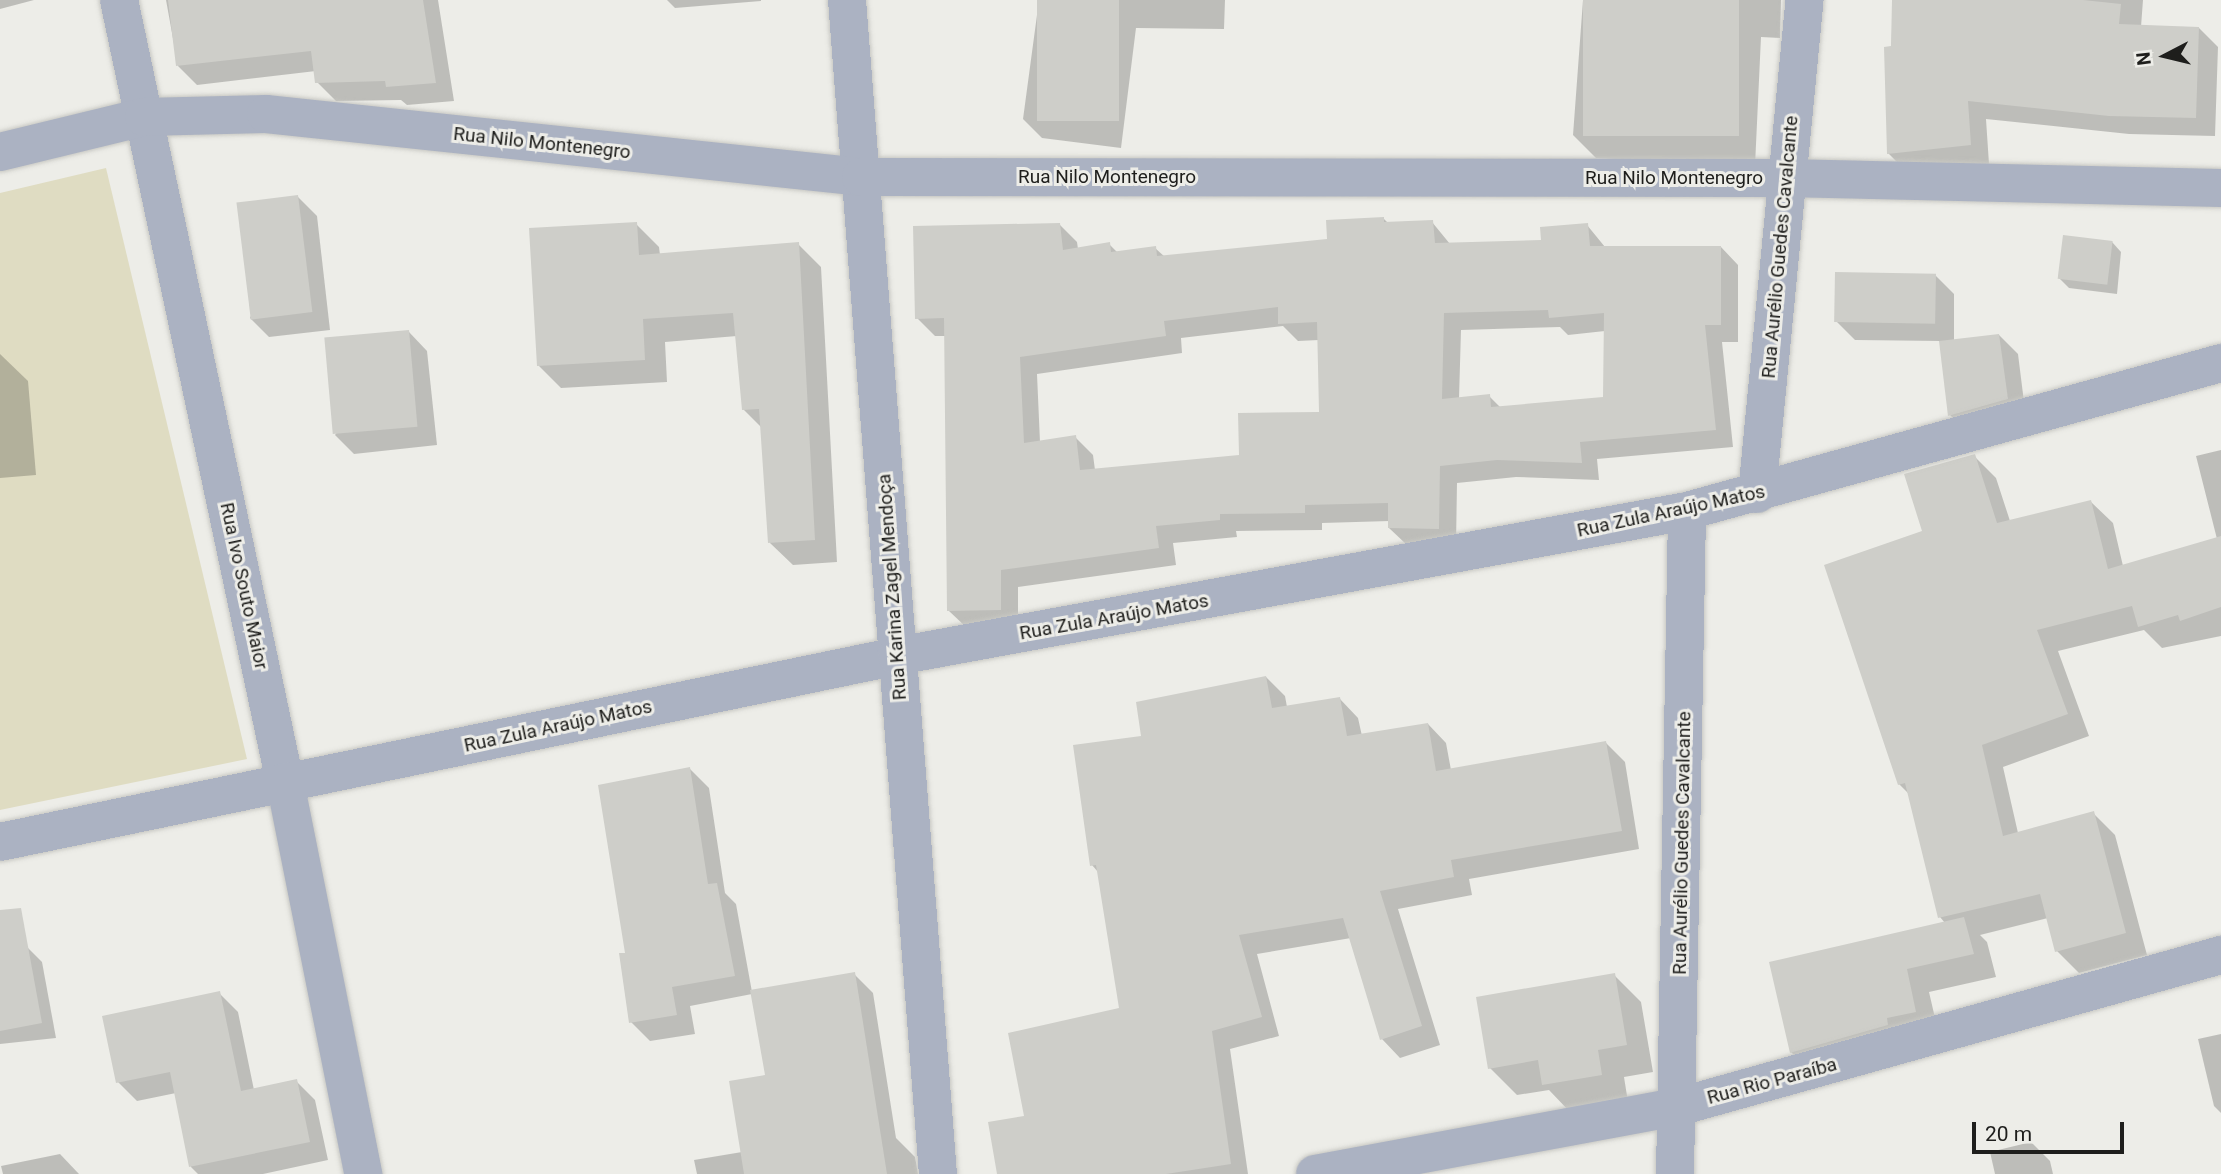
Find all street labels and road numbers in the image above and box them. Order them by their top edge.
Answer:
street label: Rua Aurélio Guedes Cavalcante [1757,115,1803,379]
street label: Rua Nilo Montenegro [452,122,632,164]
street label: Rua Nilo Montenegro [1018,166,1196,188]
street label: Rua Nilo Montenegro [1585,167,1763,189]
street label: Rua Karina Zagel Mendoça [873,473,911,701]
street label: Rua Zula Araújo Matos [1575,480,1767,542]
street label: Rua Ivo Souto Maior [215,500,273,672]
street label: Rua Zula Araújo Matos [1018,589,1210,645]
street label: Rua Zula Araújo Matos [462,695,654,757]
street label: Rua Aurélio Guedes Cavalcante [1668,711,1696,975]
street label: Rua Rio Paraíba [1705,1053,1839,1109]

